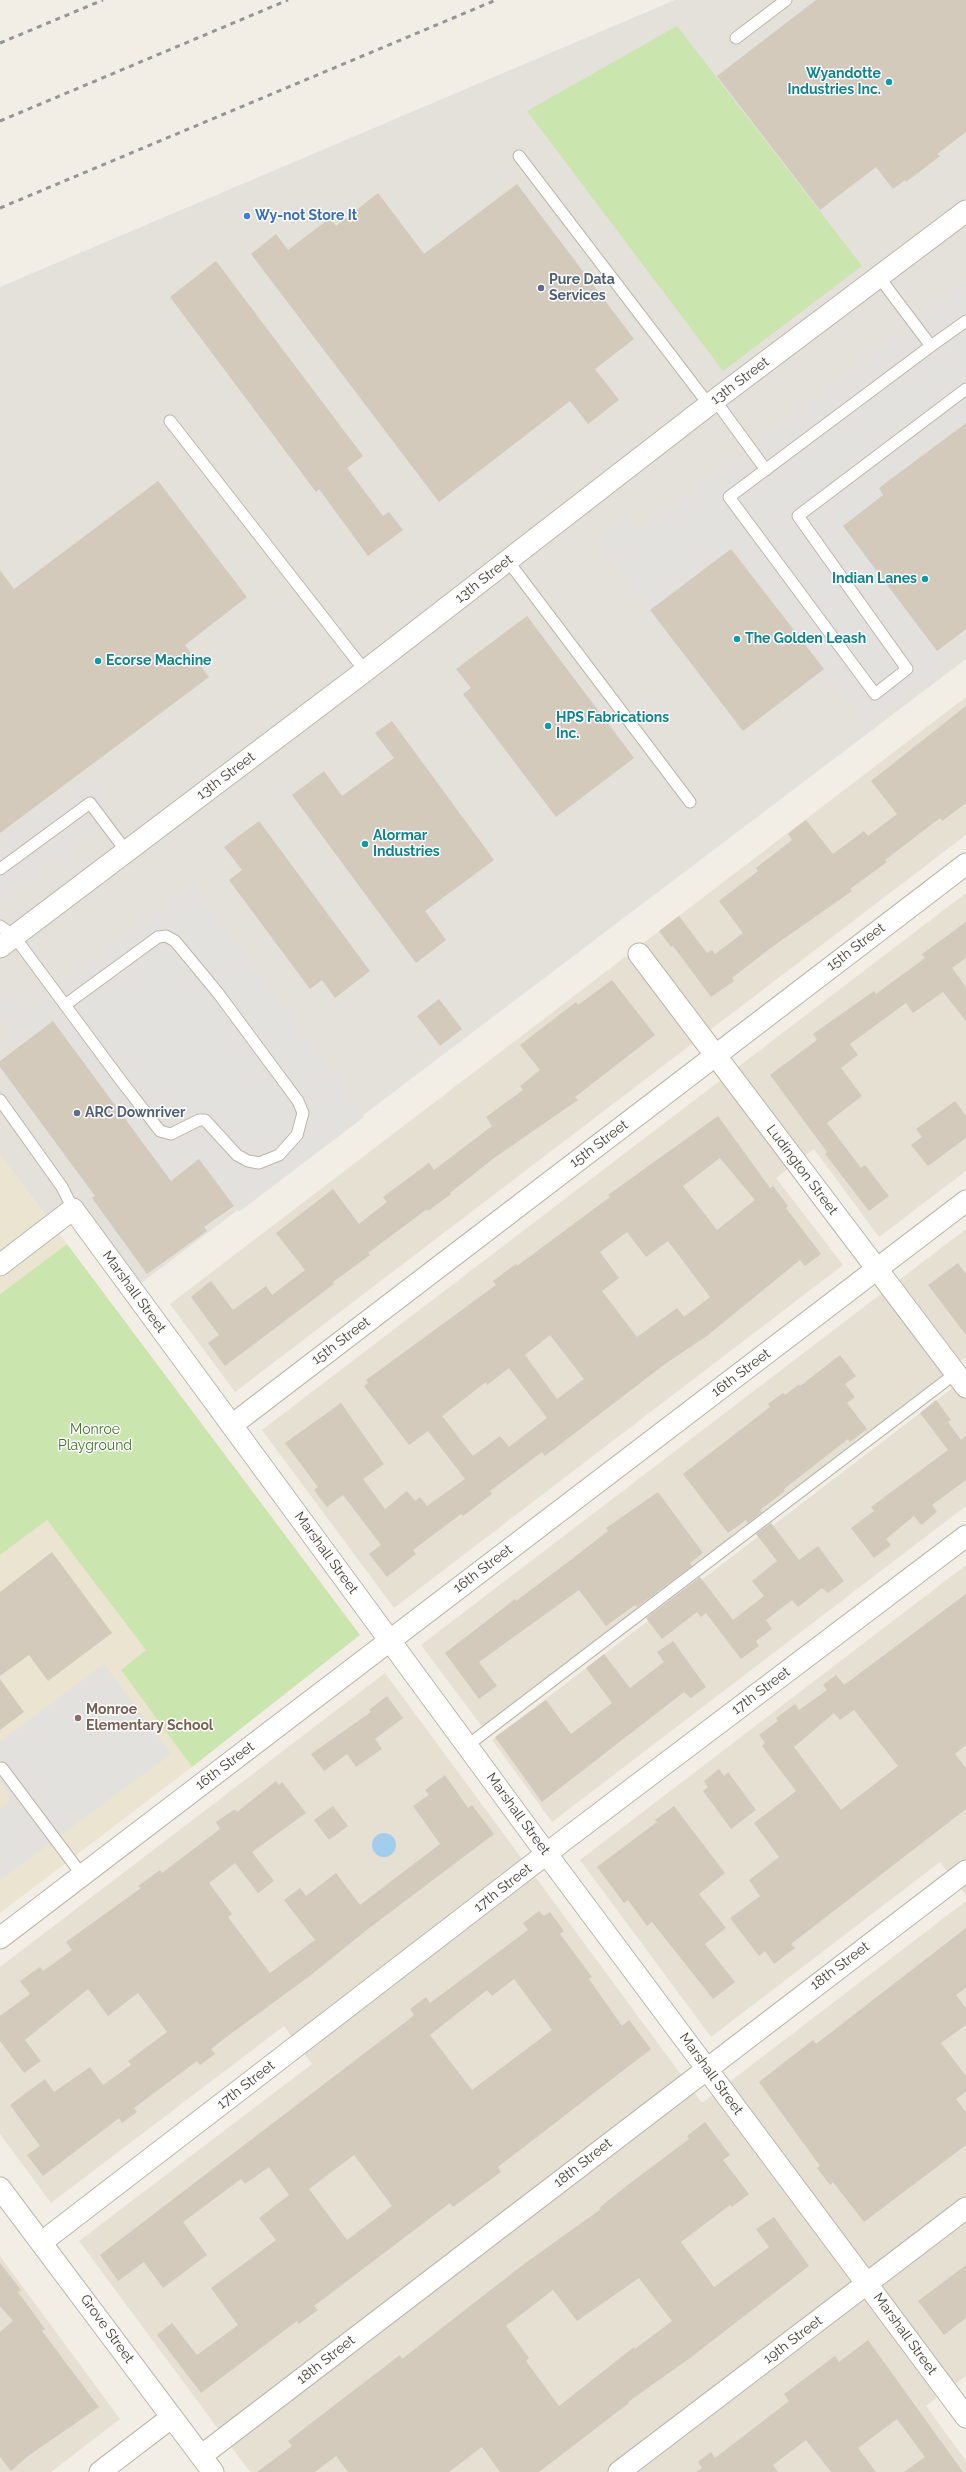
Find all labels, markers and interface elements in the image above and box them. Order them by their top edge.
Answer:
place label: Wyandotte Industries Inc. [787,66,881,98]
marker: Wyandotte Industries Inc. [884,77,894,87]
place label: Wy-not Store It [255,208,357,224]
marker: Wy-not Store It [242,211,252,221]
place label: Pure Data Services [549,272,615,304]
marker: Pure Data Services [536,283,546,293]
street label: 13th Street [708,354,772,408]
street label: 13th Street [452,551,516,607]
place label: Indian Lanes [832,571,917,587]
marker: Indian Lanes [920,574,930,584]
place label: The Golden Leash [745,631,866,647]
marker: The Golden Leash [732,634,742,644]
place label: Ecorse Machine [106,653,211,669]
marker: Ecorse Machine [93,656,103,666]
place label: HPS Fabrications Inc. [556,710,669,742]
marker: HPS Fabrications Inc. [543,721,553,731]
street label: 13th Street [194,749,258,803]
place label: Alormar Industries [373,828,440,860]
marker: Alormar Industries [360,839,370,849]
street label: 15th Street [823,920,889,974]
place label: ARC Downriver [85,1105,185,1121]
marker: ARC Downriver [72,1108,82,1118]
street label: 15th Street [566,1117,632,1171]
street label: Ludington Street [763,1122,841,1218]
street label: Marshall Street [99,1248,169,1336]
street label: 15th Street [308,1314,374,1368]
street label: 16th Street [708,1345,774,1401]
park label: Monroe Playground [58,1422,132,1454]
street label: Marshall Street [291,1509,361,1597]
street label: 16th Street [450,1541,516,1597]
street label: 17th Street [729,1664,793,1718]
place label: Monroe Elementary School [86,1702,213,1734]
marker: Monroe Elementary School [73,1713,83,1723]
street label: 16th Street [192,1738,258,1794]
street label: Marshall Street [483,1770,553,1858]
street label: 17th Street [471,1860,535,1916]
street label: 18th Street [807,1938,873,1994]
street label: Marshall Street [676,2030,746,2118]
street label: 17th Street [214,2057,278,2113]
street label: 18th Street [550,2135,616,2191]
street label: Marshall Street [870,2290,940,2378]
street label: Grove Street [77,2291,137,2367]
street label: 19th Street [760,2312,826,2368]
street label: 18th Street [293,2332,359,2388]

